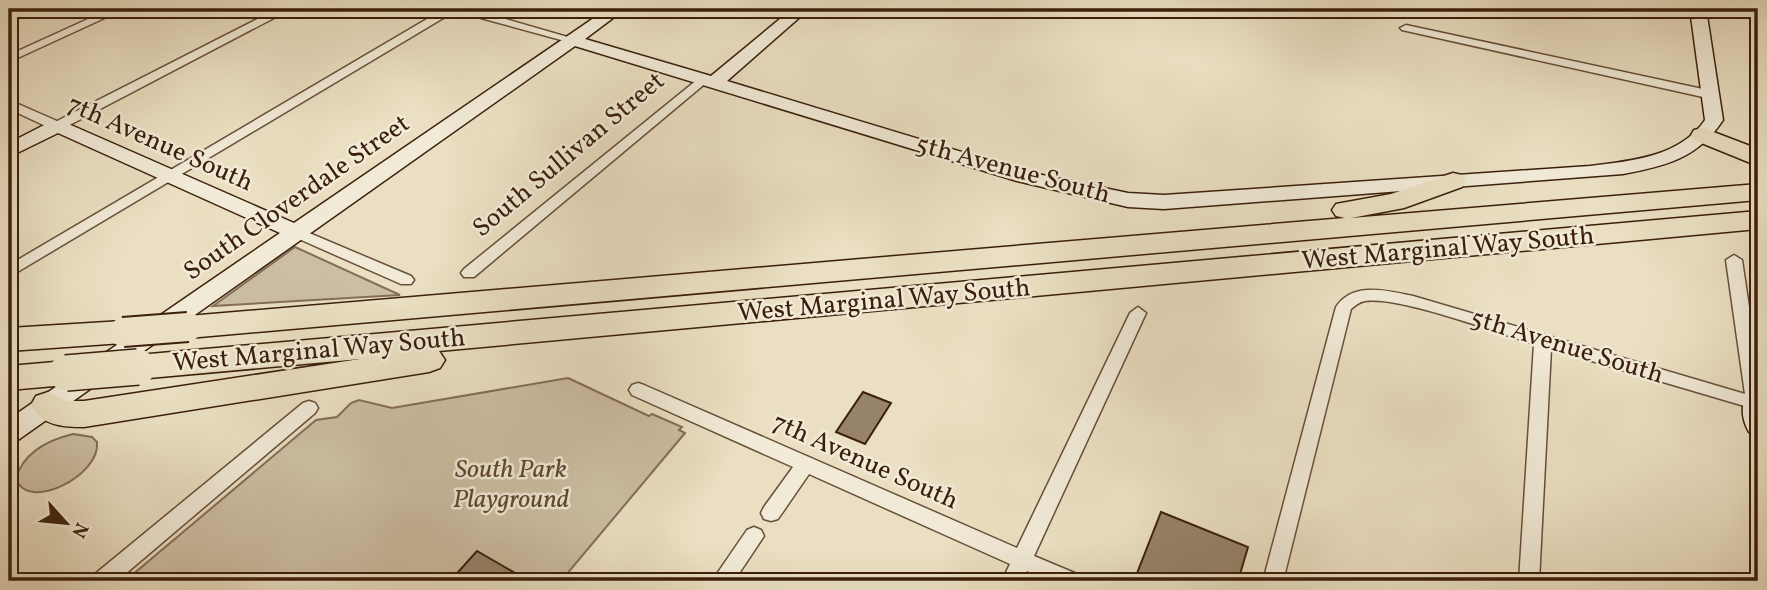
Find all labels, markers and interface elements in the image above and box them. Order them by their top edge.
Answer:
street label: South Sullivan Street [465,64,673,246]
street label: 7th Avenue South [61,87,259,201]
street label: South Cloverdale Street [177,106,417,290]
street label: 5th Avenue South [912,127,1114,213]
street label: West Marginal Way South [1300,218,1596,280]
street label: West Marginal Way South [736,270,1032,332]
street label: 5th Avenue South [1466,301,1668,393]
street label: West Marginal Way South [171,320,467,382]
street label: 7th Avenue South [766,405,964,519]
park label: South Park Playground [453,452,570,518]
north arrow [32,489,102,558]
text: N [65,518,94,542]

